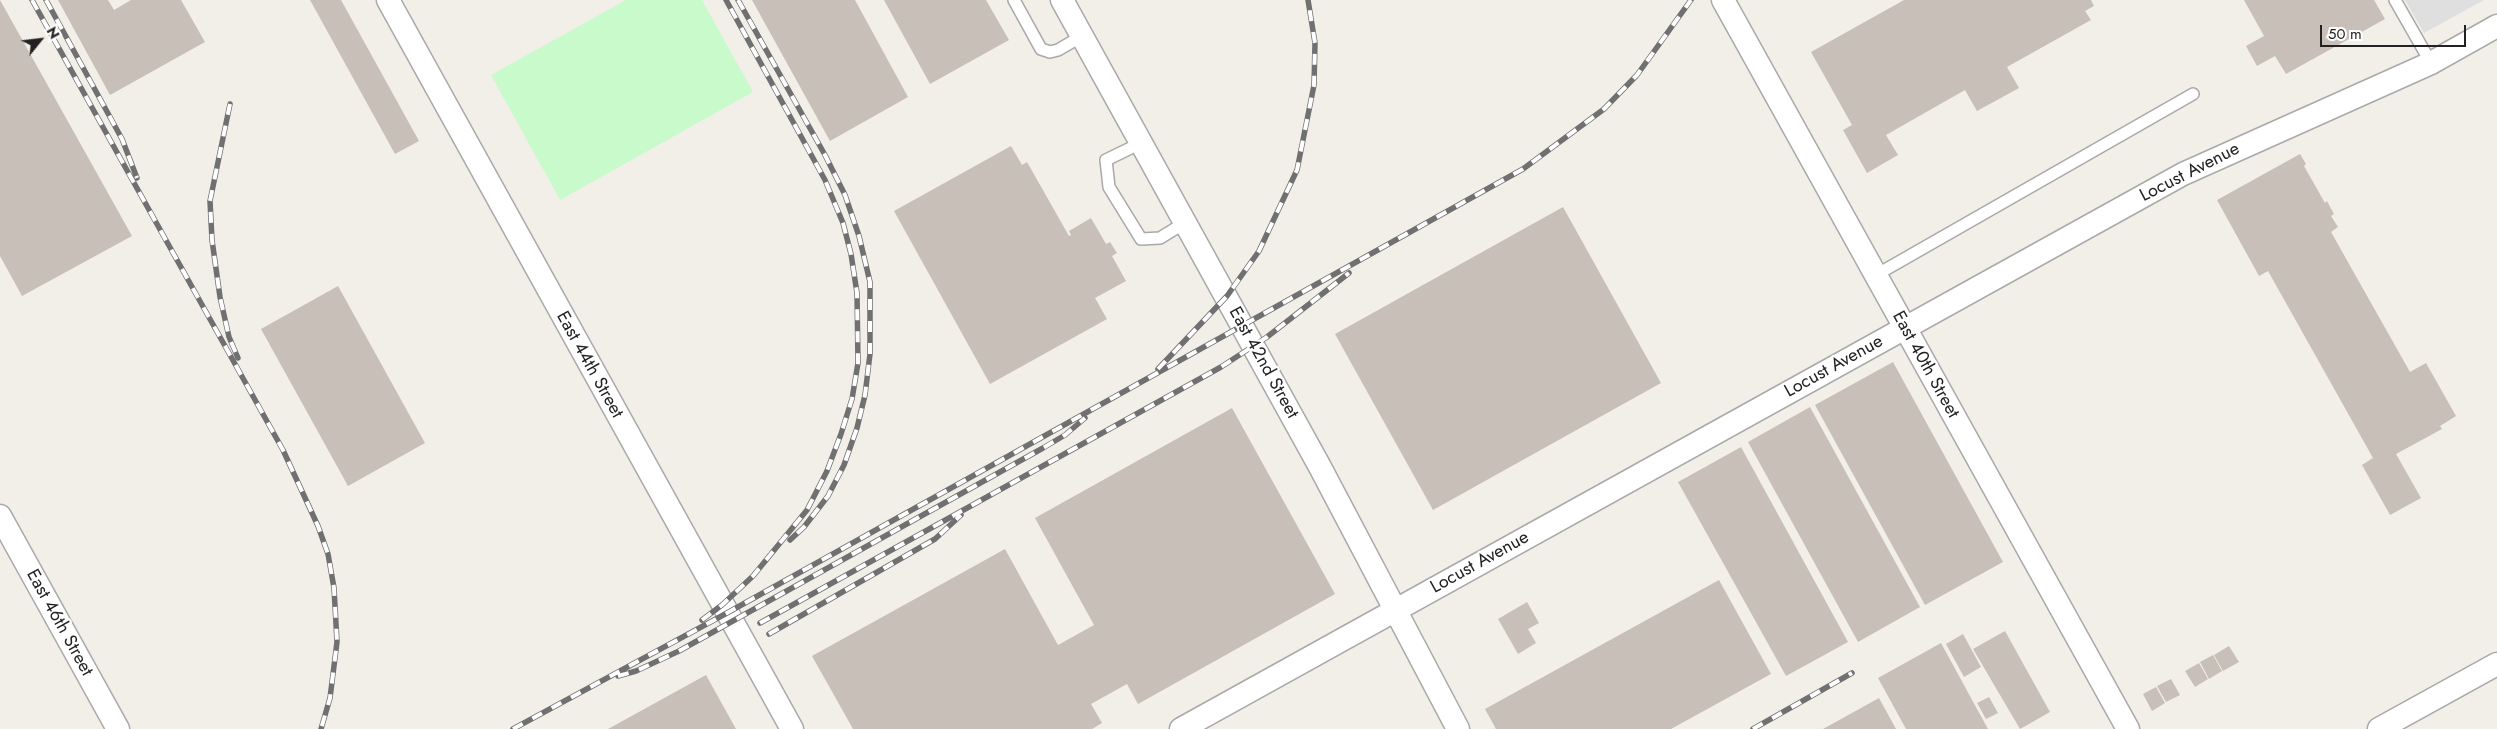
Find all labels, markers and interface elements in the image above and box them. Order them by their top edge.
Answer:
north arrow [15,15,65,65]
scale bar [2322,15,2468,47]
text: N [42,23,65,42]
text: 50 m [2328,23,2362,45]
street label: Locust Avenue [2137,139,2243,207]
street label: East 42nd Street [1223,303,1303,423]
street label: East 44th Street [551,308,627,422]
street label: East 40th Street [1887,308,1963,422]
street label: Locust Avenue [1781,331,1887,403]
street label: Locust Avenue [1427,527,1533,599]
street label: East 46th Street [21,566,97,680]

